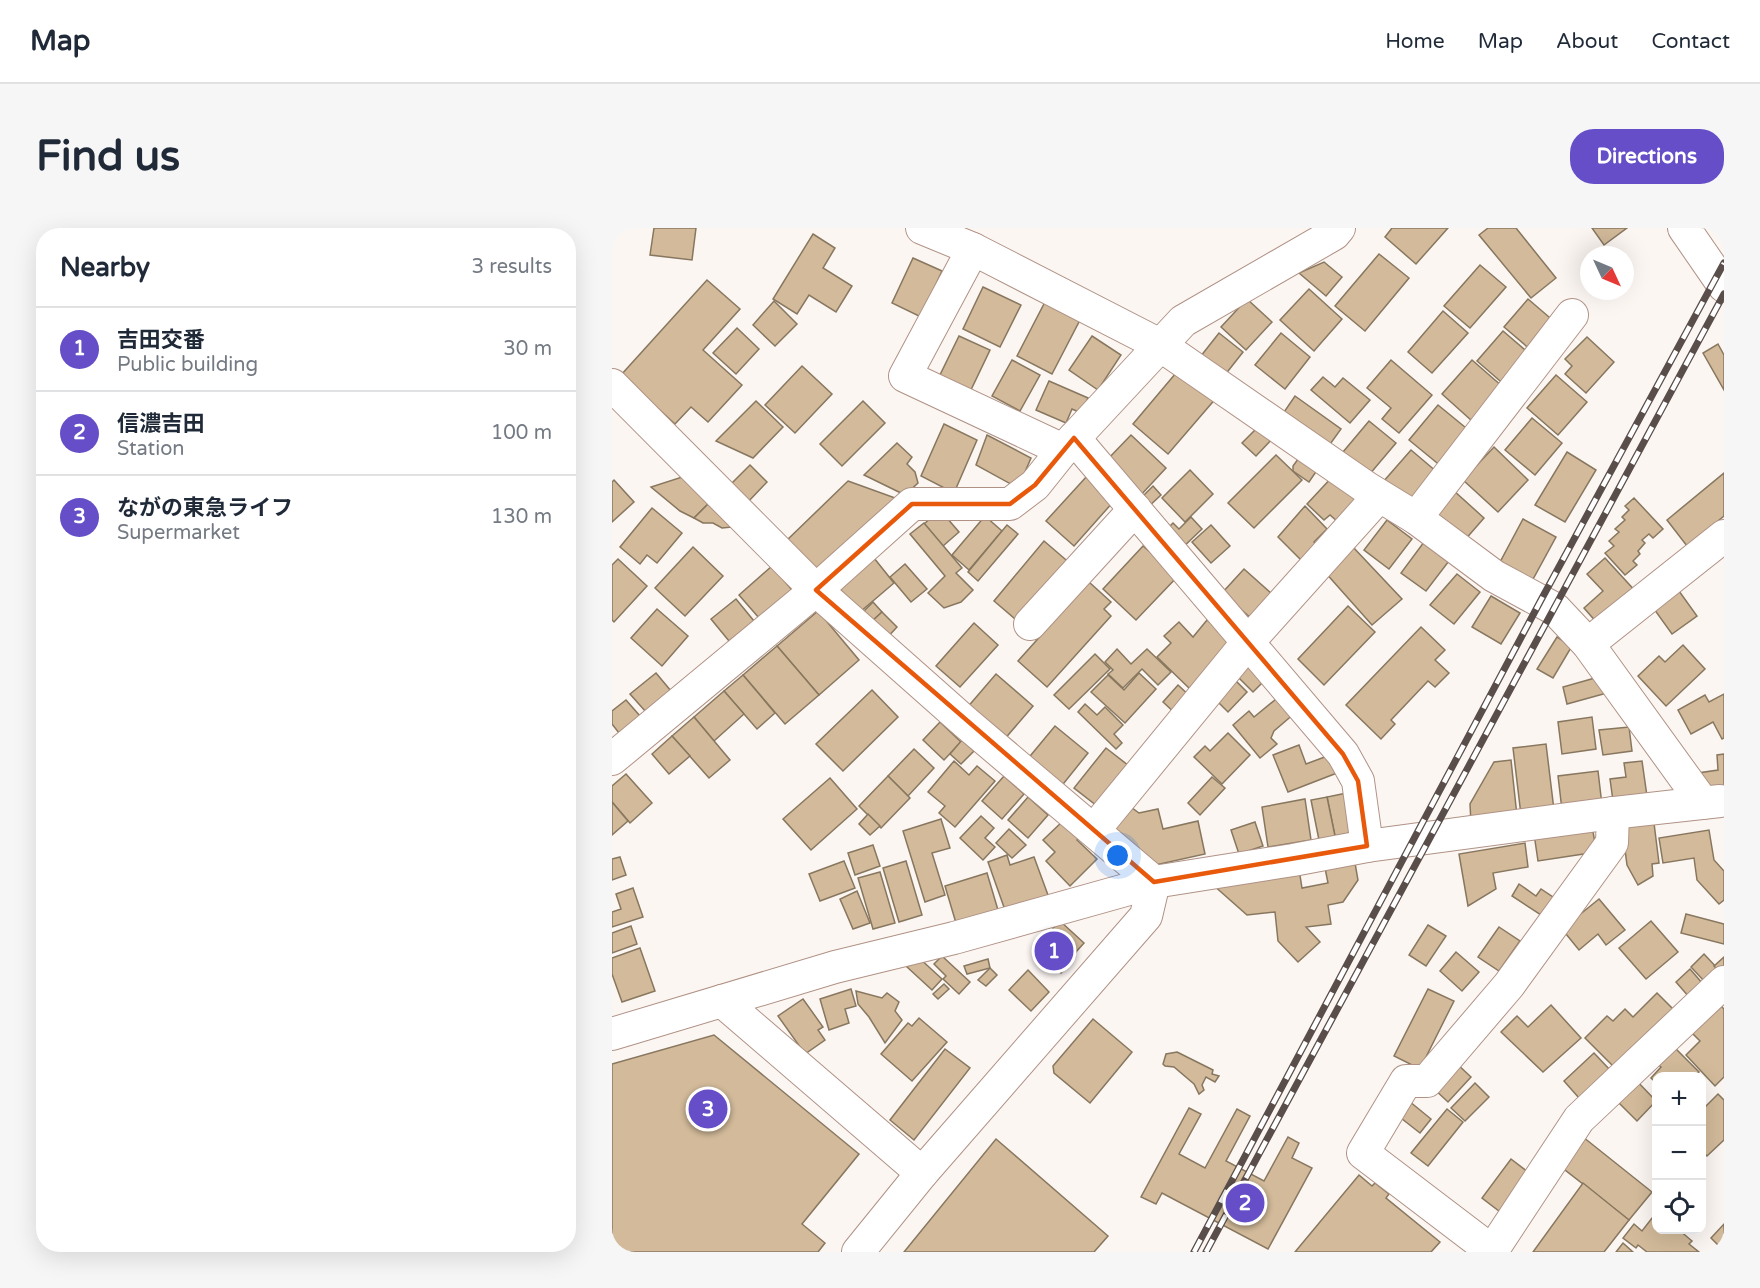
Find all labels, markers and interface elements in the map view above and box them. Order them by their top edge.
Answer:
text: Map [30,24,90,58]
text: Home [1385,29,1445,54]
text: Map [1478,29,1523,54]
text: About [1556,29,1618,54]
text: Contact [1651,29,1730,54]
button: Directions [1570,129,1724,184]
text: Find us [36,131,180,182]
north arrow [1580,246,1634,300]
text: Nearby [60,252,150,283]
text: 3 results [472,255,552,279]
text: 吉田交番 [117,327,205,353]
text: 1 [73,337,86,361]
text: 30 m [503,337,552,361]
text: Public building [117,353,258,377]
text: 信濃吉田 [117,411,205,437]
text: 2 [73,421,86,445]
text: 100 m [491,421,552,445]
text: Station [117,437,184,461]
text: ながの東急ライフ [117,495,293,521]
text: 3 [73,505,86,529]
text: 130 m [491,505,552,529]
text: Supermarket [117,521,240,545]
your location [1103,841,1132,870]
pin: 1 [1034,928,1074,974]
map controls [1652,1072,1706,1234]
button: + [1652,1072,1706,1126]
pin: 3 [688,1086,728,1132]
button: − [1652,1126,1706,1180]
pin: 2 [1226,1180,1264,1226]
button: locate [1652,1180,1706,1234]

